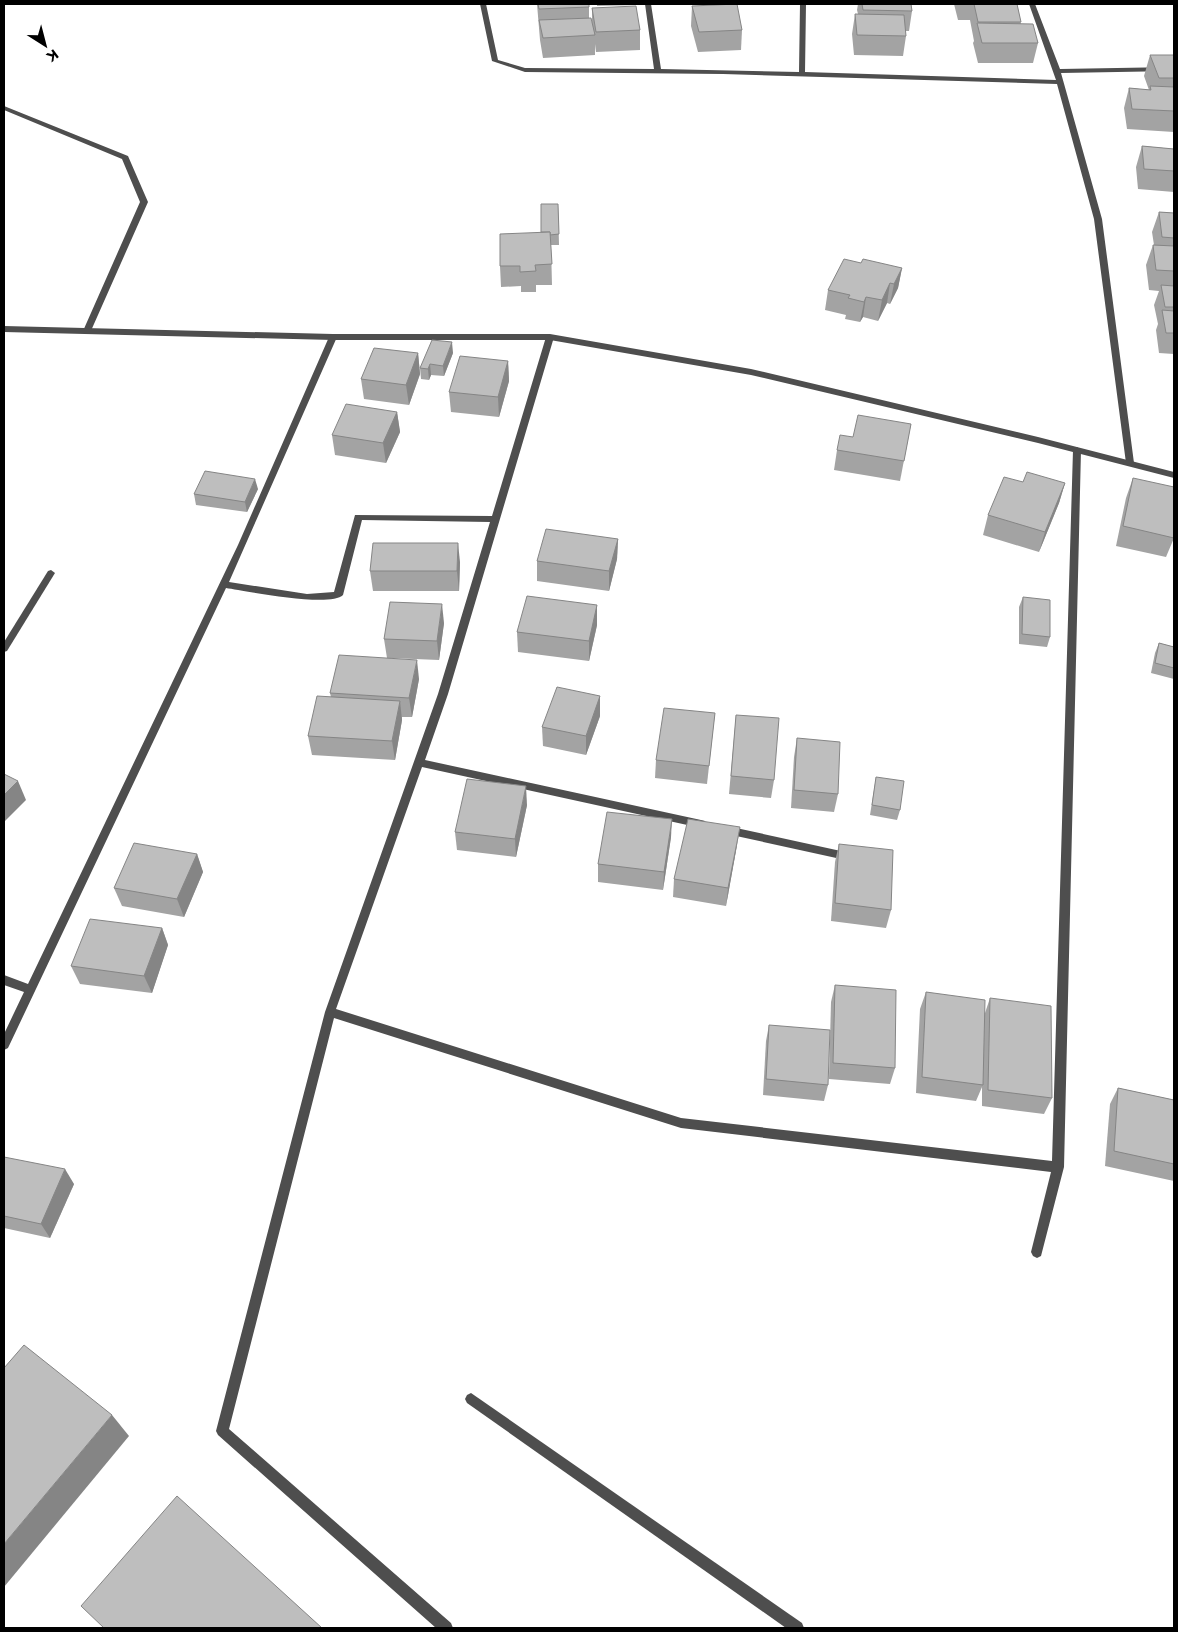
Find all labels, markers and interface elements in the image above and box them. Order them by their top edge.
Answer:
north arrow [20,20,70,70]
text: K [43,45,62,66]

